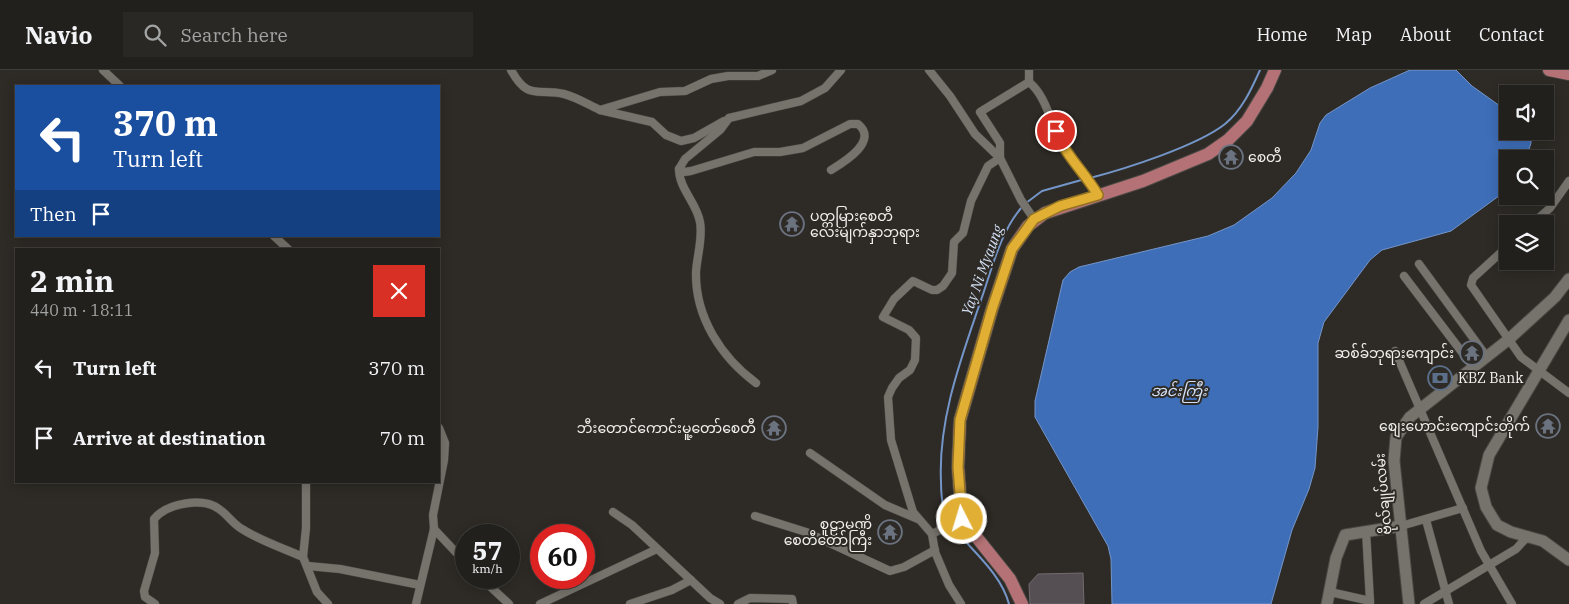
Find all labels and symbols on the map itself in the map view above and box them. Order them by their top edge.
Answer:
pin [1035,110,1077,152]
temple icon: စေတီ [1218,144,1244,170]
place label: စေတီ [1248,147,1282,166]
place label: ပတ္တမြား‌စေတီ‌ လေးမျက်နှာဘုရား [810,206,920,244]
temple icon: ပတ္တမြား‌စေတီ‌ လေးမျက်နှာဘုရား [779,211,805,237]
water label: Yay Ni Myaung [957,221,1007,318]
temple icon: ဆစ်ခ်ဘုရားကျောင်း [1459,340,1485,366]
place label: ဆစ်ခ်ဘုရားကျောင်း [1334,343,1454,365]
bank icon: KBZ Bank [1427,365,1453,391]
place label: KBZ Bank [1458,369,1524,387]
water label: အင်းကြီး [1151,380,1208,403]
temple icon: စျေးဟောင်းကျောင်းတိုက် [1535,413,1561,439]
temple icon: ဘီးတောင်ကောင်းမူ့တော်စေတီ [761,415,787,441]
place label: စျေးဟောင်းကျောင်းတိုက် [1379,416,1530,438]
place label: ဘီးတောင်ကောင်းမူ့တော်စေတီ [577,418,756,440]
street label: ဗိုလ်‌ချုပ်‌လမ်း [1369,452,1399,535]
position arrow [935,492,987,544]
place label: စူဠာမဏိ စေတီတော်ကြီး [784,514,872,552]
temple icon: စူဠာမဏိ စေတီတော်ကြီး [877,519,903,545]
speed limit sign: 60 [530,524,595,589]

